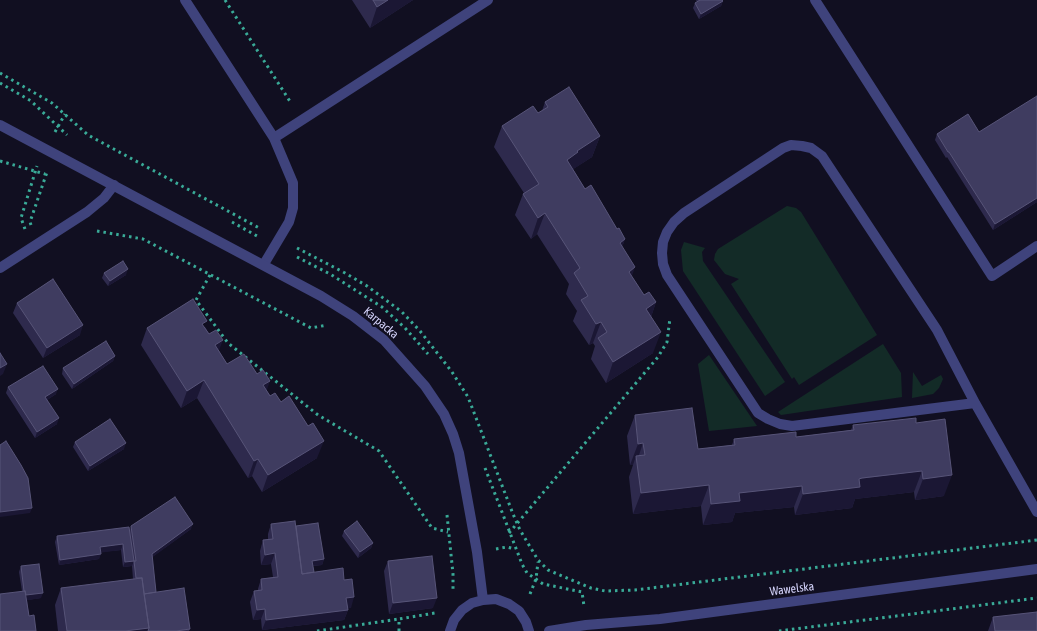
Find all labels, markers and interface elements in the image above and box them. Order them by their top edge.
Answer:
street label: Karpacka [361,304,401,342]
street label: Wawelska [769,579,815,599]

